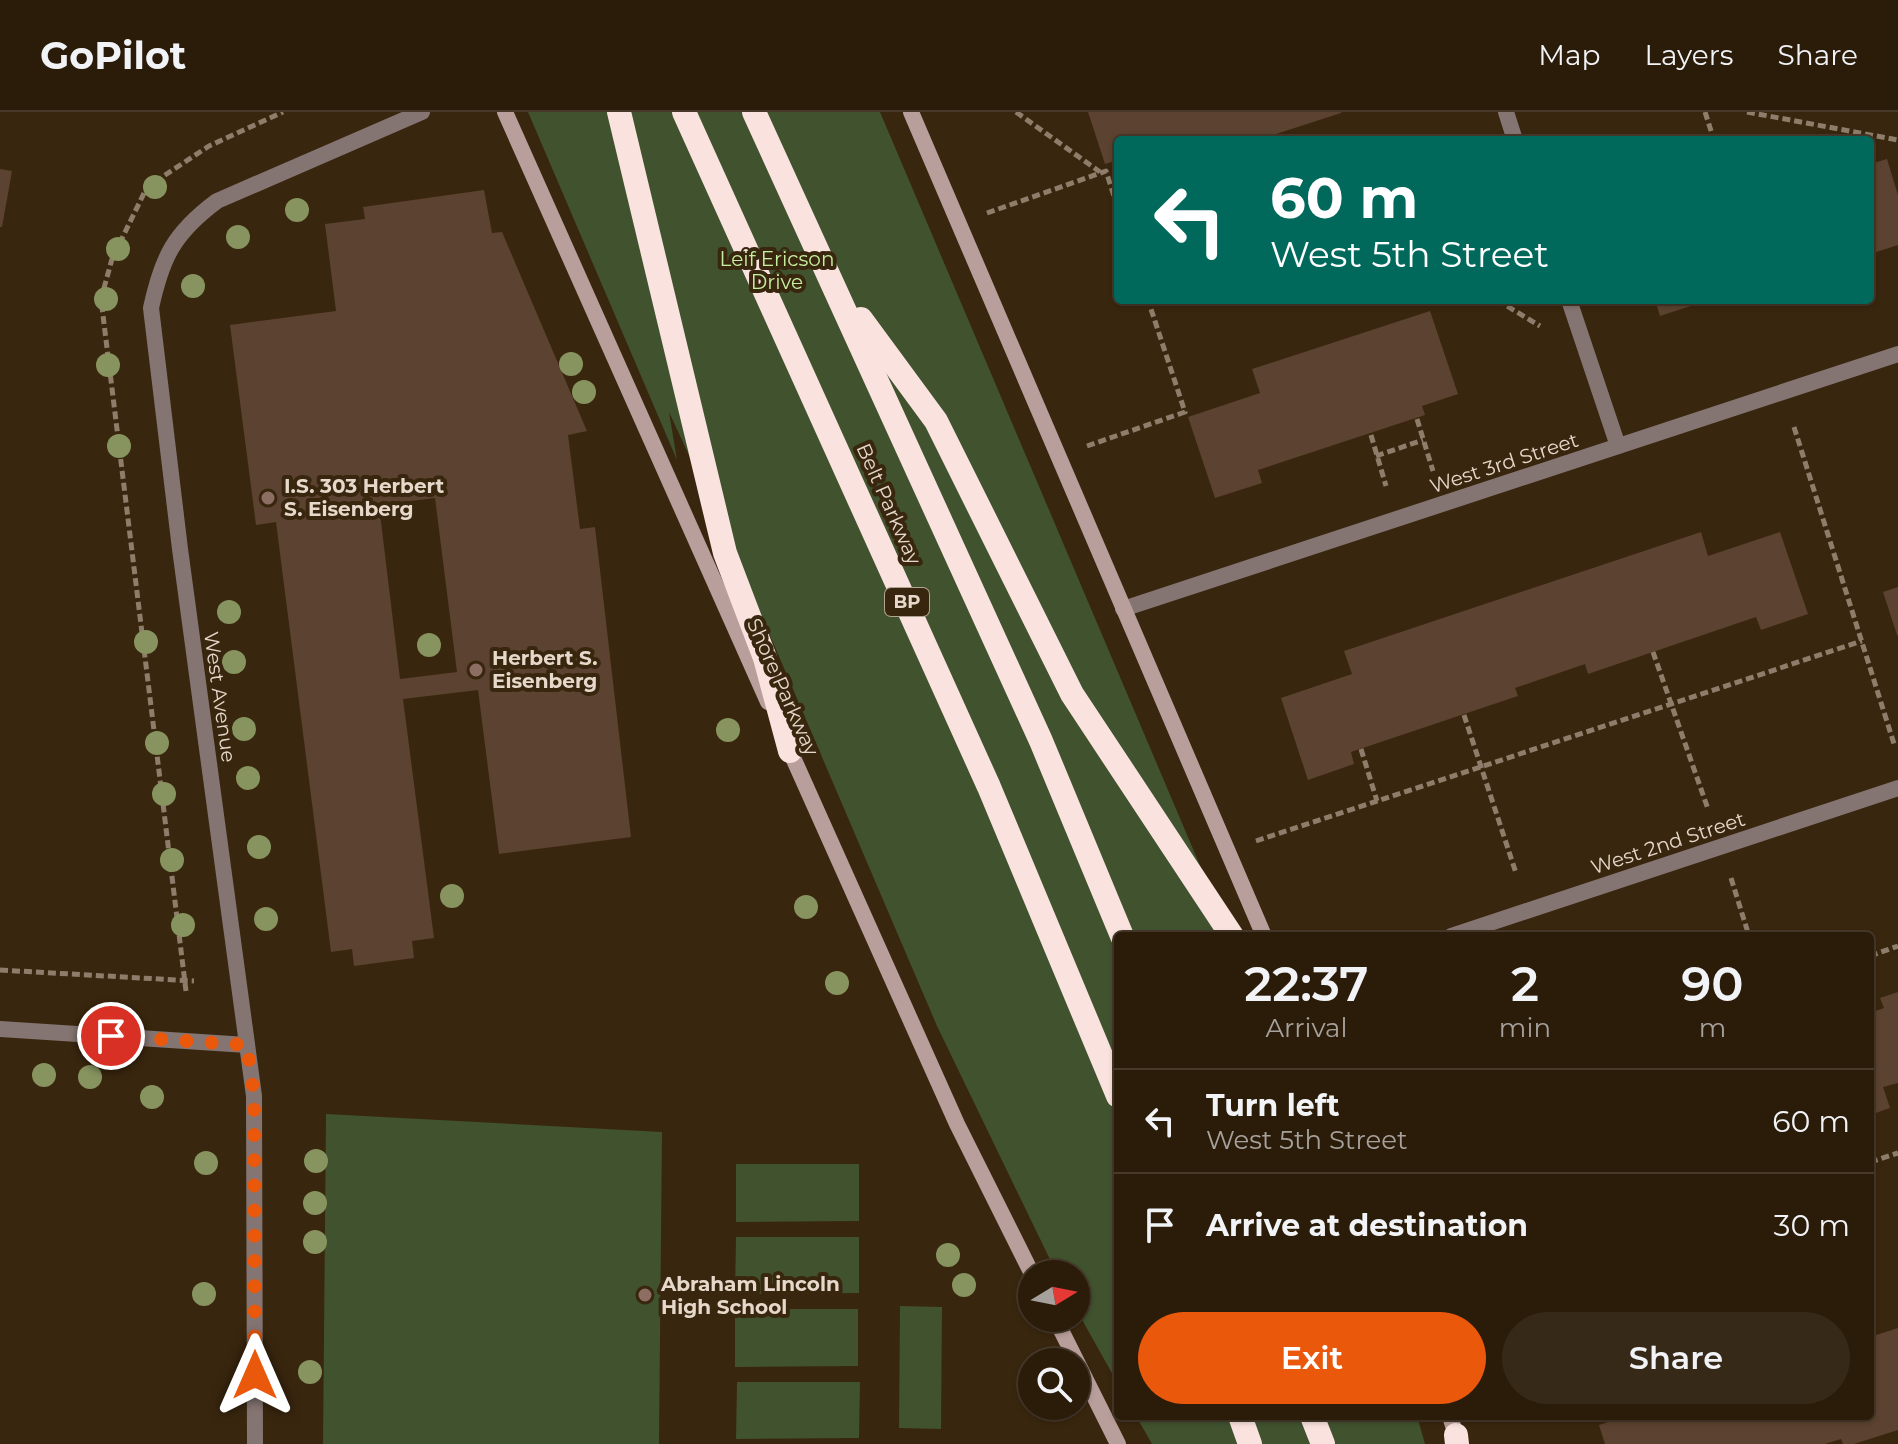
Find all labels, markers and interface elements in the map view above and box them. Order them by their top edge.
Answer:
text: GoPilot [40,32,186,79]
text: Map [1538,38,1601,72]
text: Layers [1645,38,1734,72]
text: Share [1778,38,1858,72]
text: 60 m [1270,164,1418,232]
icon: left [1138,168,1242,272]
text: West 5th Street [1270,232,1549,276]
park label: Leif Ericson Drive [720,247,834,294]
street label: West 3rd Street [1427,428,1581,498]
street label: Belt Parkway [852,440,927,569]
place label: I.S. 303 Herbert S. Eisenberg [284,474,444,521]
marker: I.S. 303 Herbert S. Eisenberg [259,489,277,507]
road number: BP [885,588,929,616]
street label: Shore Parkway [742,615,824,760]
street label: West Avenue [199,630,241,764]
place label: Herbert S. Eisenberg [492,646,597,693]
marker: Herbert S. Eisenberg [467,661,485,679]
street label: West 2nd Street [1588,807,1748,879]
text: 22:37 [1244,955,1369,1013]
text: 2 [1511,955,1539,1013]
text: 90 [1681,955,1744,1013]
pin [77,1002,145,1070]
text: Arrival [1265,1012,1347,1044]
text: min [1499,1012,1551,1044]
text: m [1699,1012,1726,1044]
icon: arrive [89,1014,133,1058]
text: Turn left [1206,1087,1339,1124]
icon: left [1138,1099,1182,1143]
text: 60 m [1772,1103,1850,1140]
text: West 5th Street [1206,1124,1407,1156]
icon: arrive [1138,1203,1182,1247]
text: Arrive at destination [1206,1207,1528,1244]
text: 30 m [1774,1207,1850,1244]
north arrow [1018,1260,1090,1332]
map controls [1018,1260,1090,1420]
place label: Abraham Lincoln High School [660,1272,840,1319]
marker: Abraham Lincoln High School [636,1286,654,1304]
button: Exit [1138,1312,1486,1404]
button: Share [1502,1312,1850,1404]
position arrow [213,1333,297,1417]
button: search [1018,1348,1090,1420]

